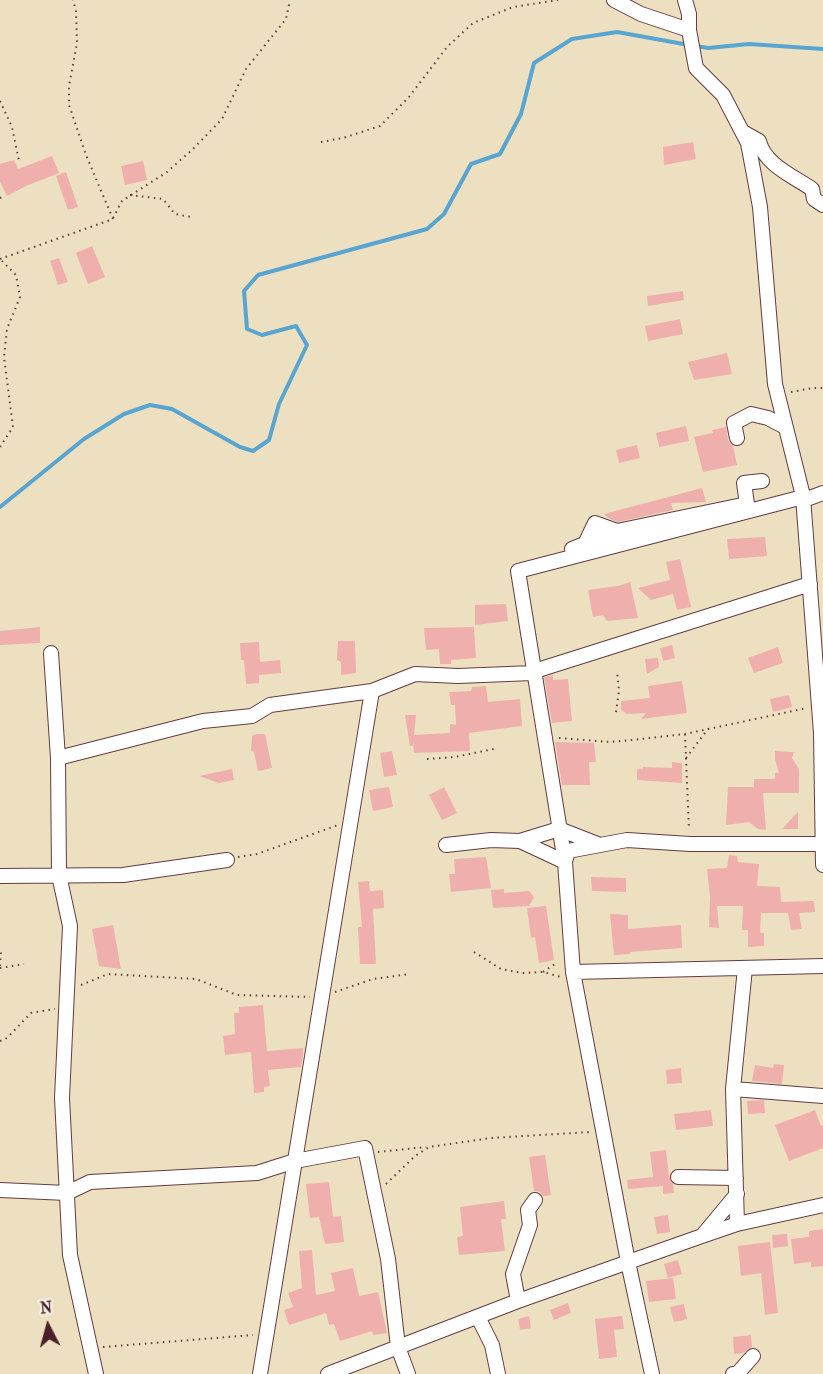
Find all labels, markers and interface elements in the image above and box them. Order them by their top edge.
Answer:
north arrow [18,1296,78,1356]
text: N [39,1298,53,1318]

